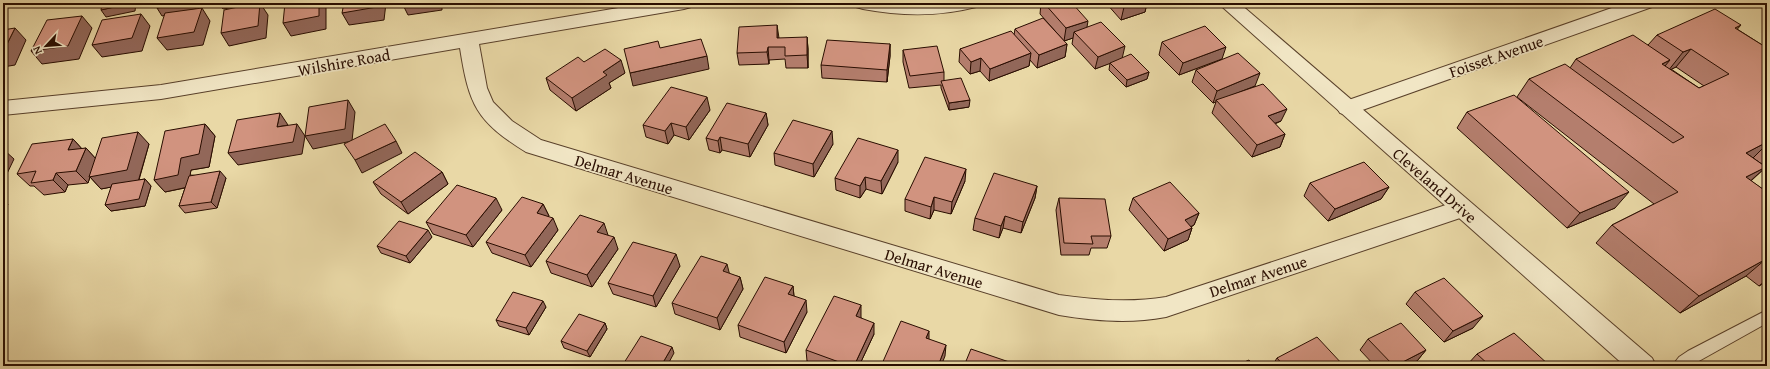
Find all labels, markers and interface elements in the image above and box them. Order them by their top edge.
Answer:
north arrow [26,26,66,66]
street label: Foisset Avenue [1446,29,1546,83]
street label: Wilshire Road [296,42,392,82]
text: N [28,43,46,57]
street label: Cleveland Drive [1388,142,1482,228]
street label: Delmar Avenue [572,148,676,200]
street label: Delmar Avenue [882,242,986,294]
street label: Delmar Avenue [1206,249,1310,303]

